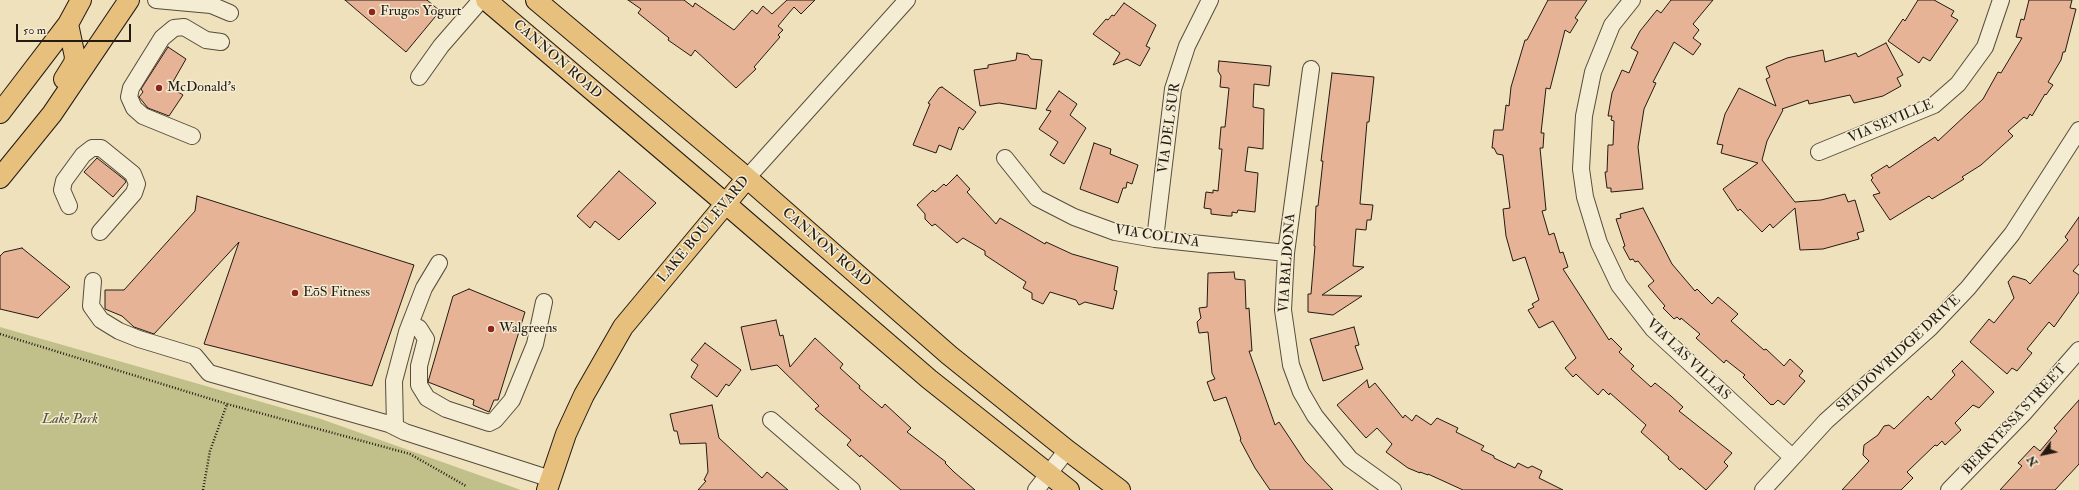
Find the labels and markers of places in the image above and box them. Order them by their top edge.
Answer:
place label: Frugos Yogurt [380,4,461,20]
marker: Frugos Yogurt [367,7,377,17]
place label: McDonald's [167,80,236,96]
marker: McDonald's [154,83,164,93]
place label: EōS Fitness [303,285,370,301]
marker: EōS Fitness [290,288,300,298]
place label: Walgreens [499,321,557,337]
marker: Walgreens [486,324,496,334]

